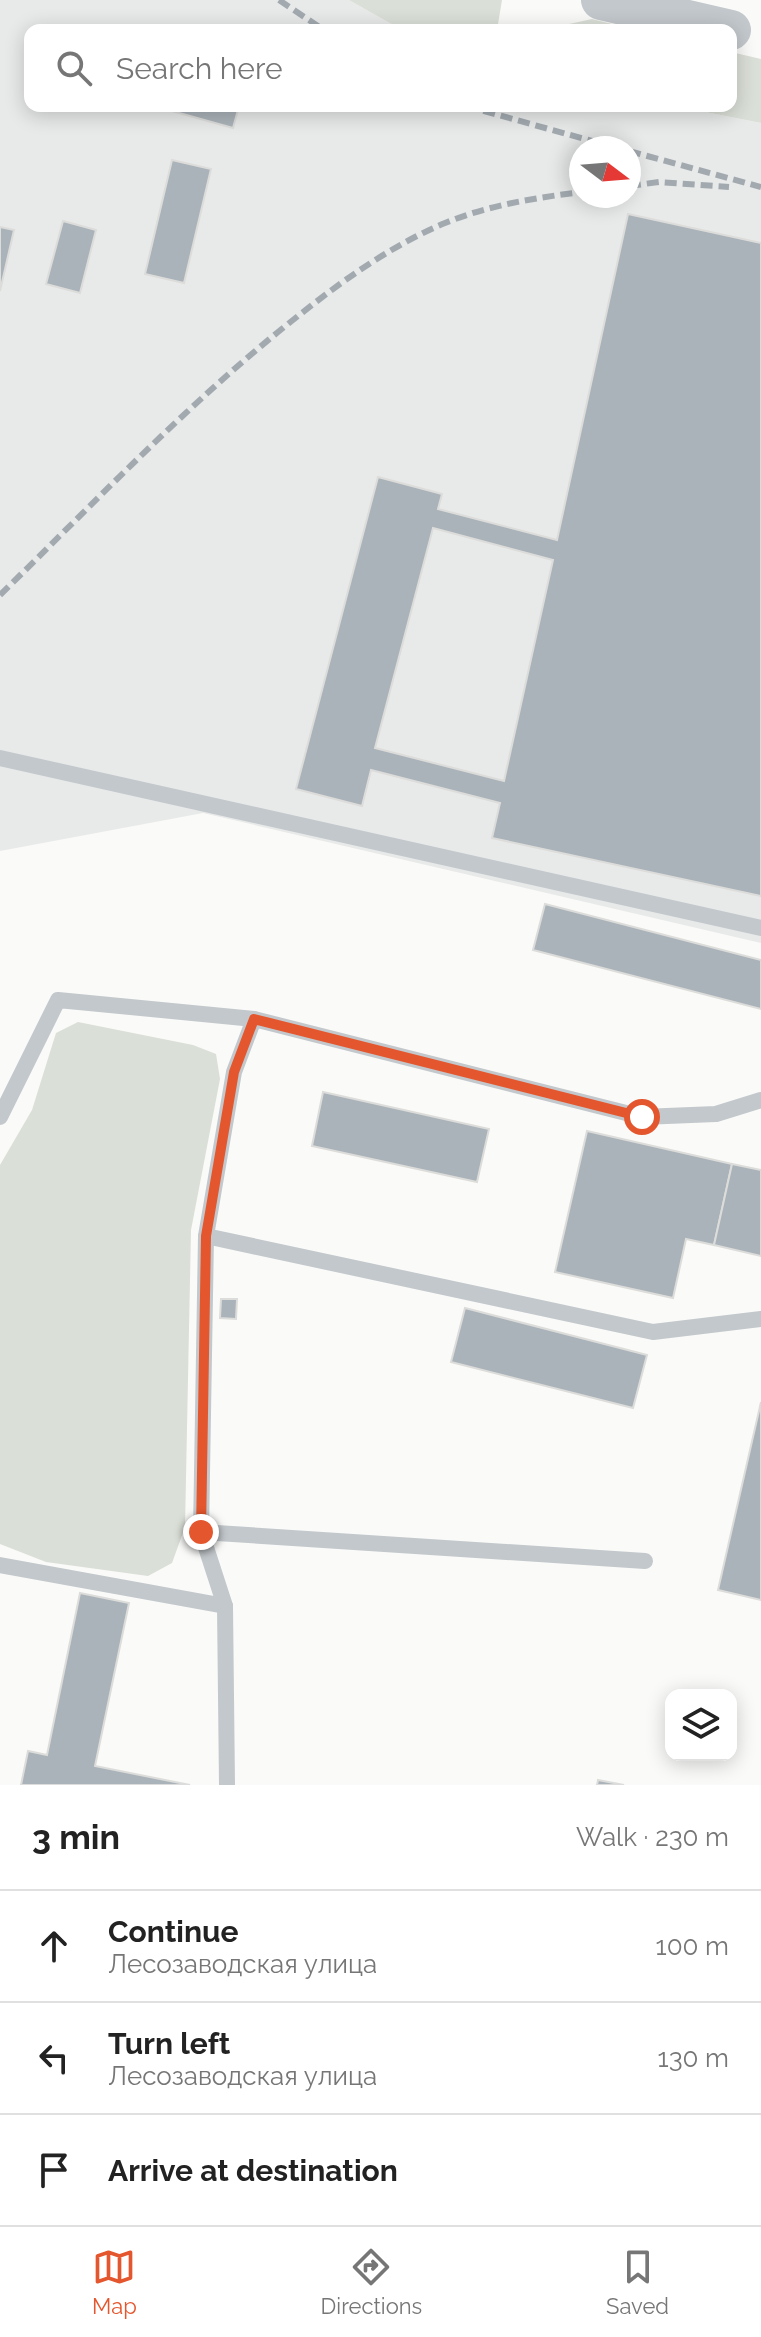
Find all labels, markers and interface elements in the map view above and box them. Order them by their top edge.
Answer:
search box [24,24,737,112]
icon: search [52,46,96,90]
text: Search here [116,51,283,86]
north arrow [569,136,641,208]
route start [624,1099,660,1135]
route end [183,1514,219,1550]
map controls [665,1689,737,1761]
button: layers [665,1689,737,1761]
text: 3 min [32,1817,120,1857]
text: Walk · 230 m [576,1822,729,1852]
text: Continue [108,1914,239,1949]
icon: ahead [32,1924,76,1968]
text: 100 m [656,1931,729,1961]
text: Лесозаводская улица [108,1949,377,1979]
text: Turn left [108,2026,230,2061]
icon: left [32,2036,76,2080]
text: 130 m [658,2043,729,2073]
text: Лесозаводская улица [108,2061,377,2091]
icon: arrive [32,2148,76,2192]
text: Arrive at destination [108,2153,398,2188]
tab: Map [92,2245,137,2319]
tab: Directions [321,2245,422,2319]
tab: Saved [606,2245,669,2319]

